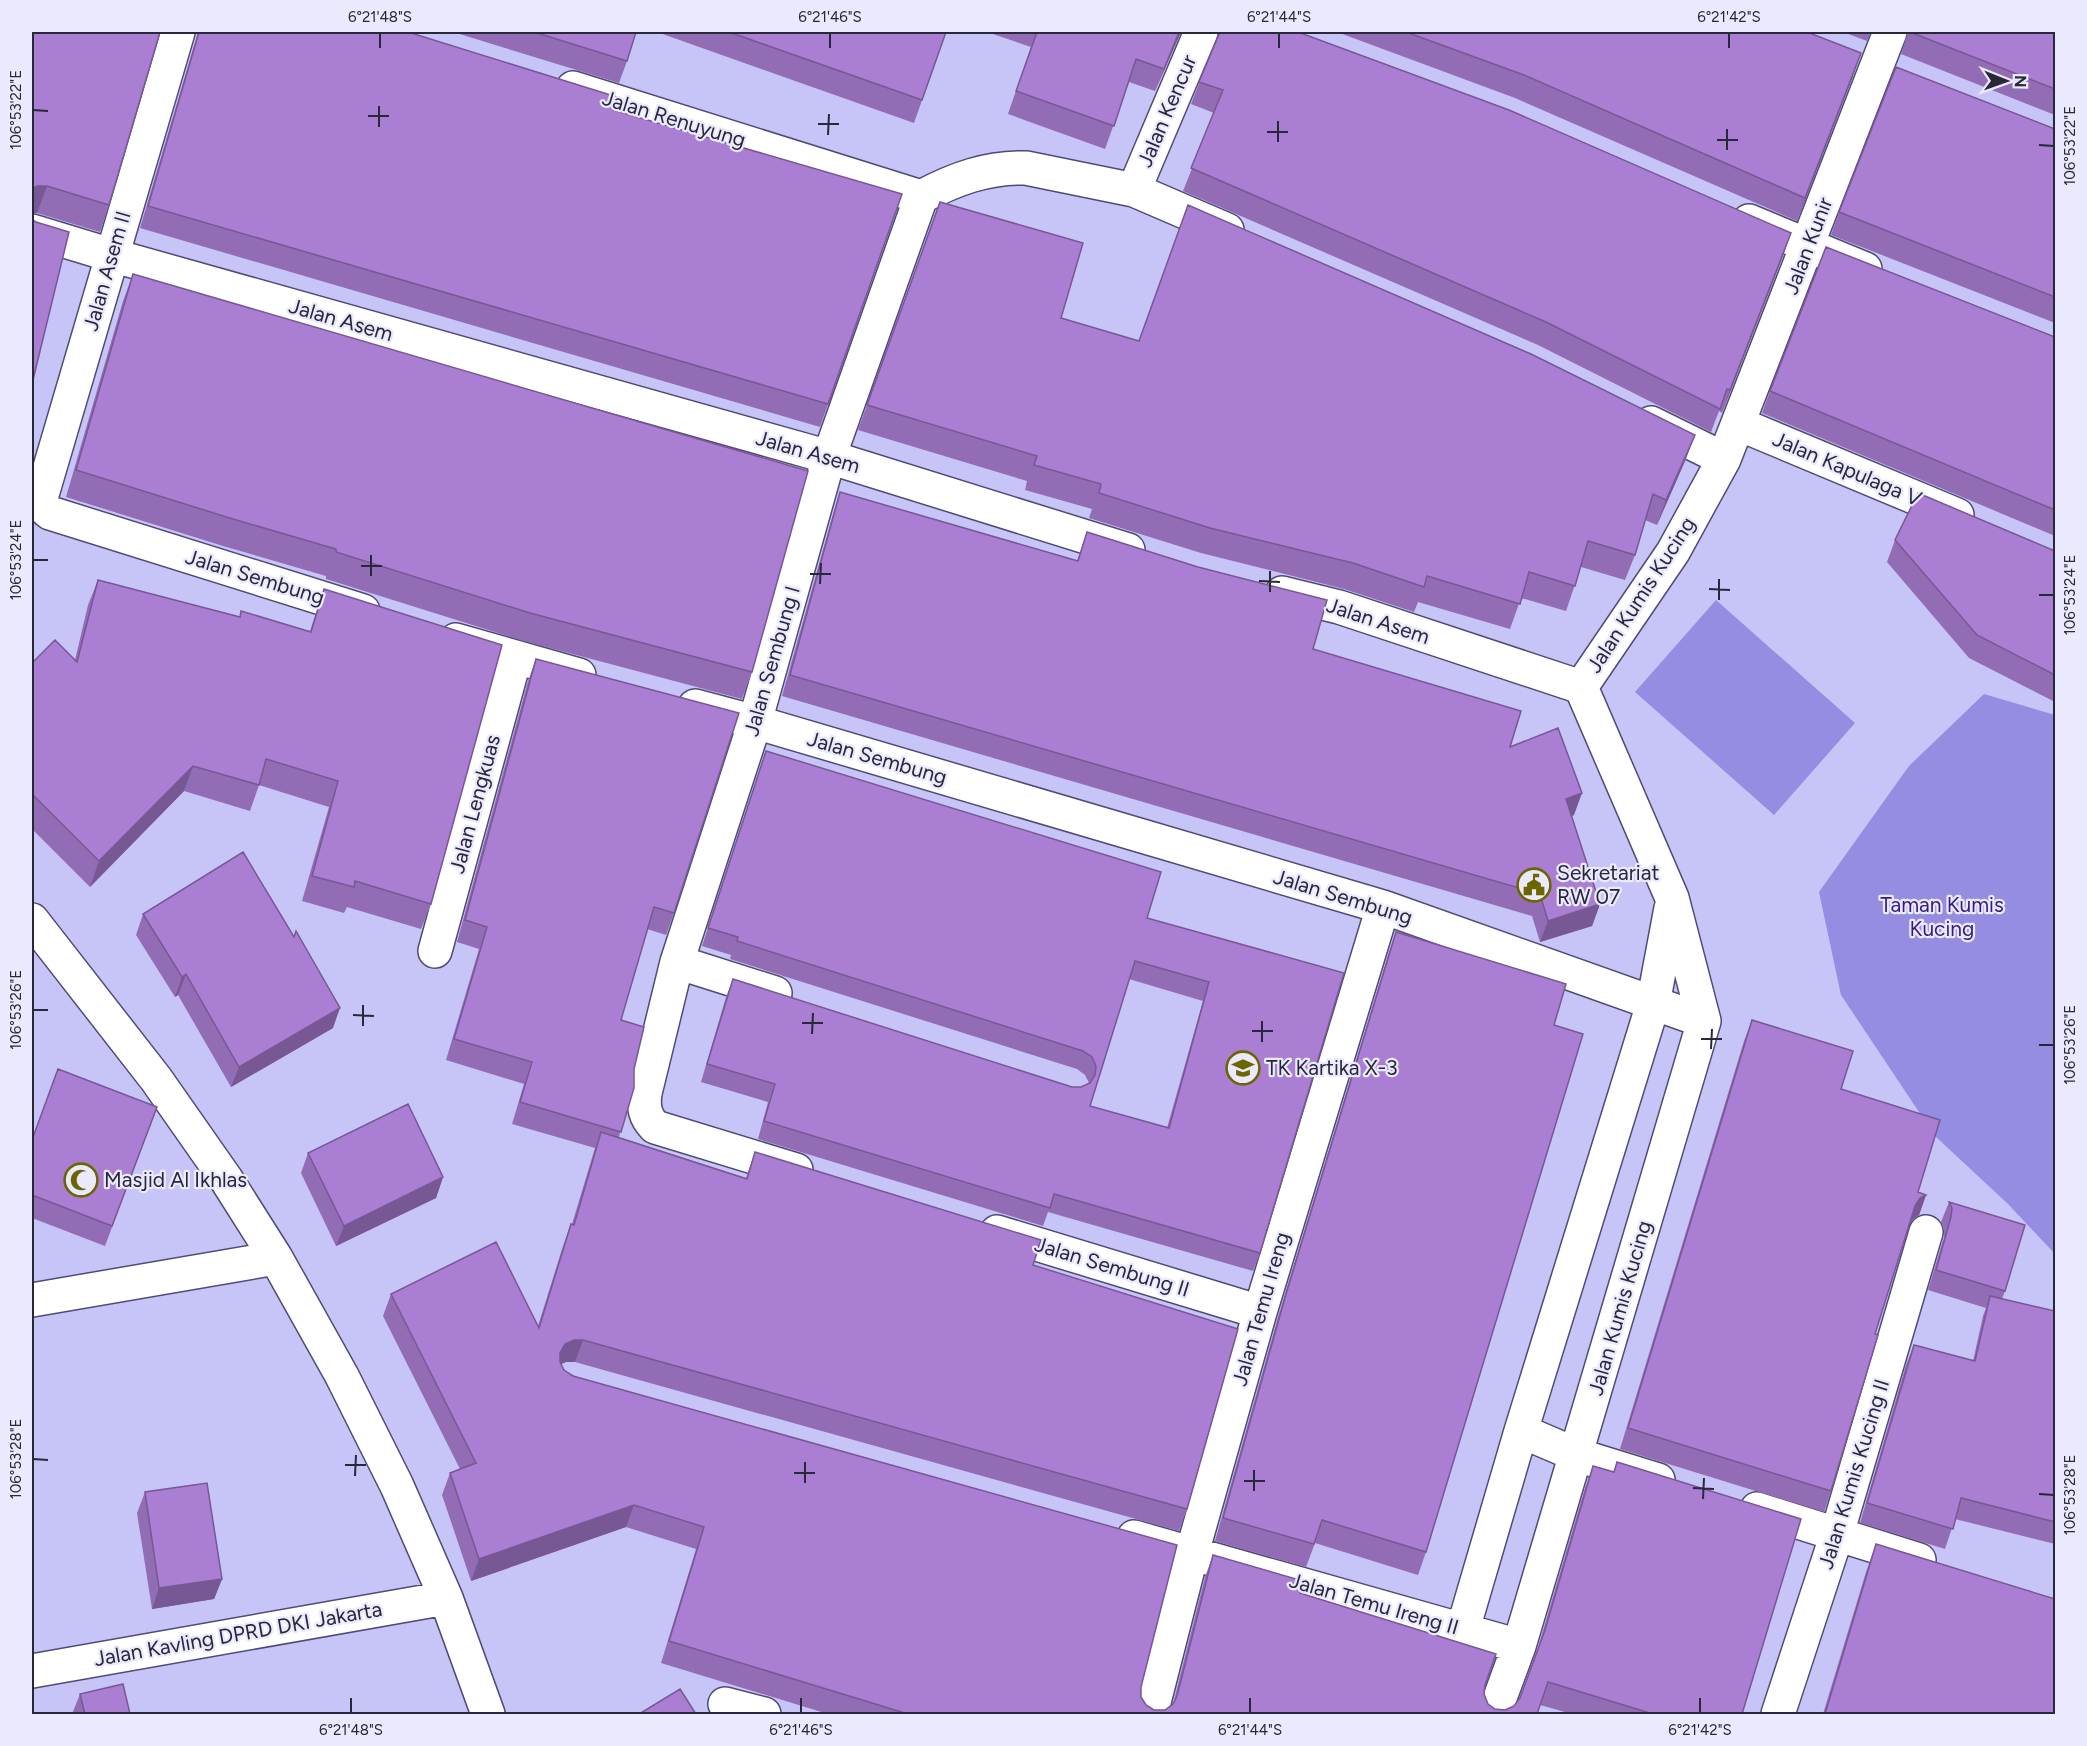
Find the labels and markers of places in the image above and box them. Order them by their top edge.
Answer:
place label: Sekretariat RW 07 [1557,860,1659,909]
public building icon: Sekretariat RW 07 [1516,867,1552,903]
school or university icon: TK Kartika X-3 [1225,1050,1261,1086]
place label: TK Kartika X-3 [1266,1055,1398,1080]
mosque icon: Masjid Al Ikhlas [63,1162,99,1198]
place label: Masjid Al Ikhlas [104,1167,247,1192]

